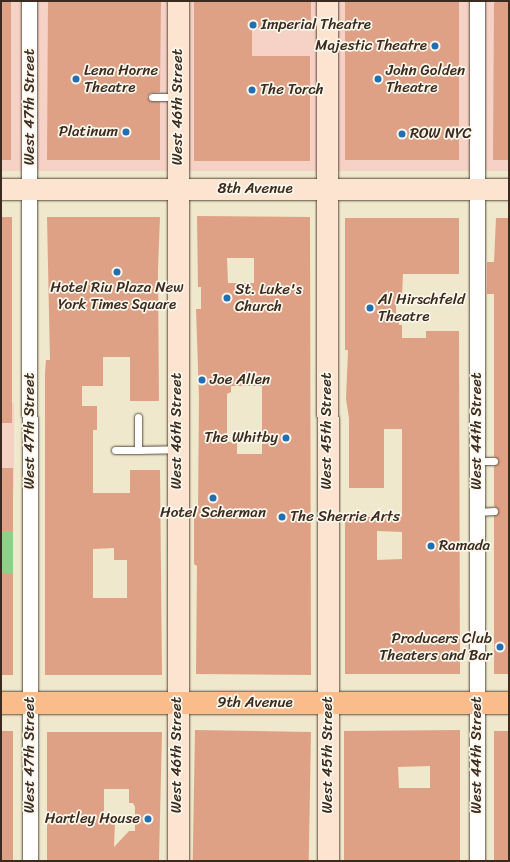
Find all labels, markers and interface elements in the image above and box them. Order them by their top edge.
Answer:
place label: Imperial Theatre [261,16,371,34]
marker: Imperial Theatre [248,20,258,30]
place label: Majestic Theatre [315,37,427,55]
marker: Majestic Theatre [430,41,440,51]
street label: West 47th Street [21,49,39,165]
street label: West 46th Street [169,49,187,165]
place label: Lena Horne Theatre [84,61,158,96]
place label: John Golden Theatre [386,61,465,96]
marker: Lena Horne Theatre [71,74,81,84]
marker: John Golden Theatre [373,74,383,84]
place label: The Torch [260,81,324,99]
marker: The Torch [247,85,257,95]
place label: Platinum [59,123,118,141]
place label: ROW NYC [410,125,471,143]
marker: Platinum [121,127,131,137]
marker: ROW NYC [397,129,407,139]
street label: 8th Avenue [217,180,293,198]
marker: Hotel Riu Plaza New York Times Square [112,267,122,277]
place label: Hotel Riu Plaza New York Times Square [50,278,184,313]
place label: St. Luke's Church [235,280,303,315]
place label: Al Hirschfeld Theatre [378,290,466,325]
marker: St. Luke's Church [222,293,232,303]
marker: Al Hirschfeld Theatre [365,303,375,313]
place label: Joe Allen [210,371,271,389]
street label: West 45th Street [318,372,336,490]
street label: West 44th Street [468,372,486,490]
street label: West 47th Street [21,373,39,489]
street label: West 46th Street [168,373,186,489]
marker: Joe Allen [197,375,207,385]
place label: The Whitby [204,429,278,447]
marker: The Whitby [281,433,291,443]
marker: Hotel Scherman [208,493,218,503]
place label: Hotel Scherman [160,504,266,522]
place label: The Sherrie Arts [290,508,399,526]
marker: The Sherrie Arts [277,512,287,522]
place label: Ramada [439,537,490,555]
marker: Ramada [426,541,436,551]
place label: Producers Club Theaters and Bar [379,629,492,664]
marker: Producers Club Theaters and Bar [495,642,505,652]
street label: 9th Avenue [217,694,293,712]
street label: West 45th Street [319,696,337,814]
street label: West 44th Street [468,696,486,814]
street label: West 47th Street [21,697,39,813]
street label: West 46th Street [168,697,186,813]
place label: Hartley House [45,810,140,828]
marker: Hartley House [143,814,153,824]

